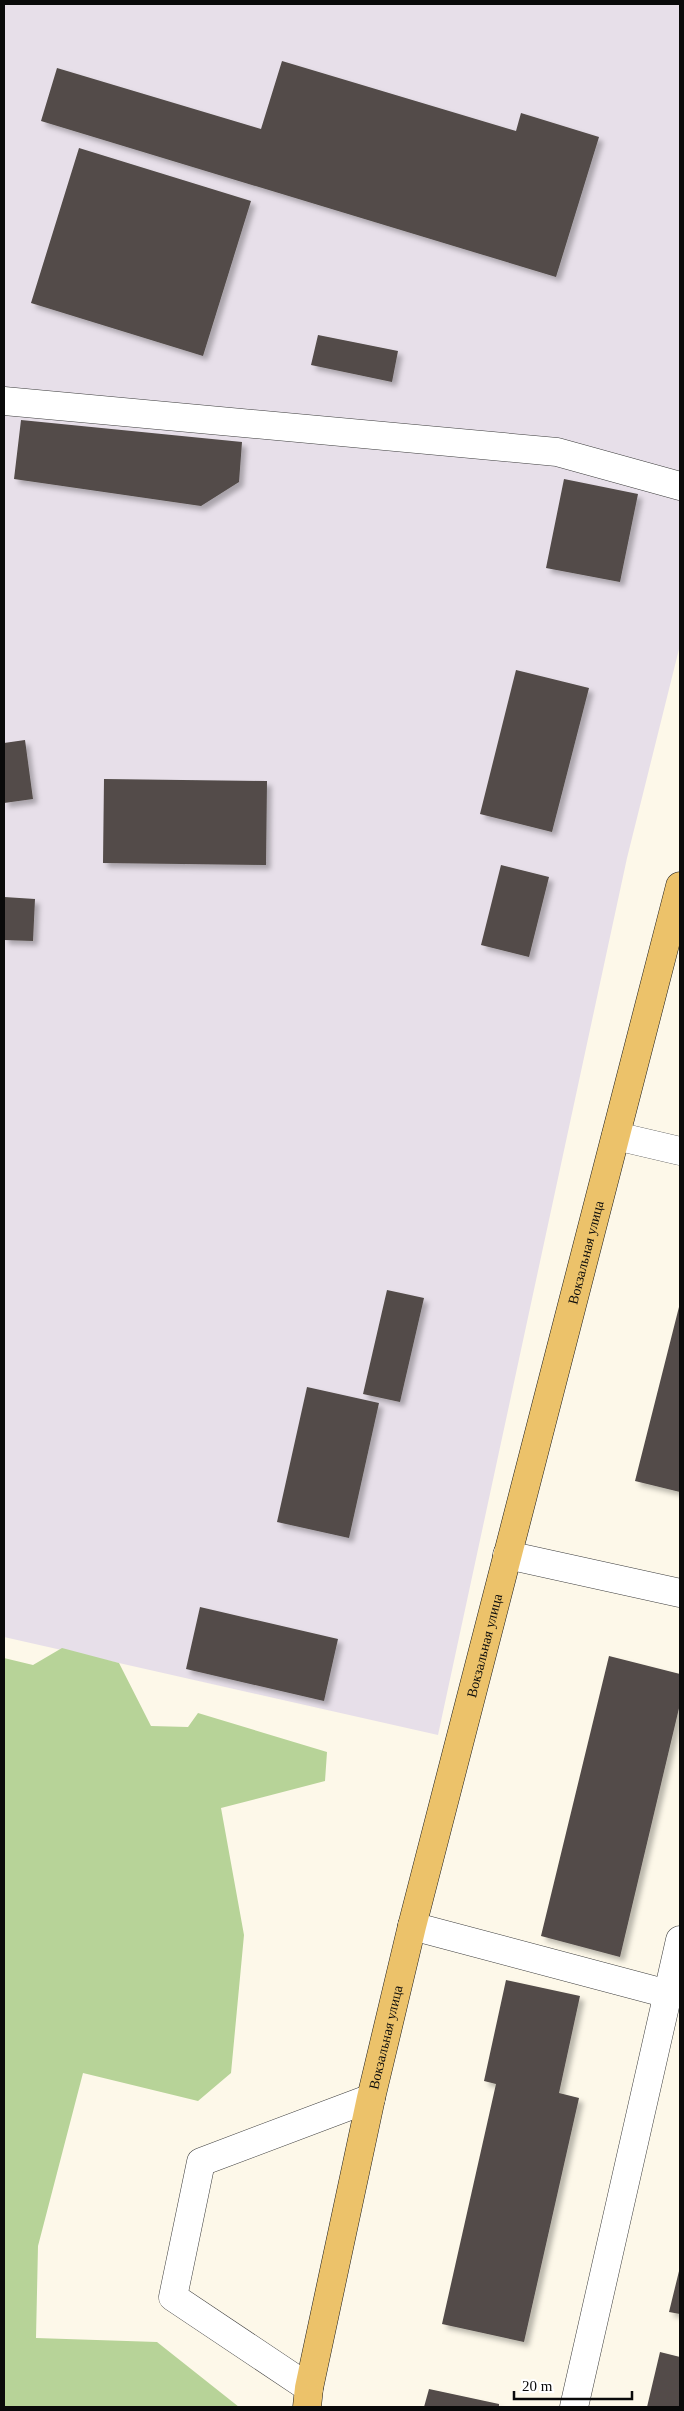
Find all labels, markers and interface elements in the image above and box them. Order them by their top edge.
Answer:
street label: Вокзальная улица [565,1198,606,1306]
street label: Вокзальная улица [464,1591,505,1699]
street label: Вокзальная улица [366,1983,405,2091]
scale bar [514,2368,632,2400]
text: 20 m [522,2378,553,2394]

